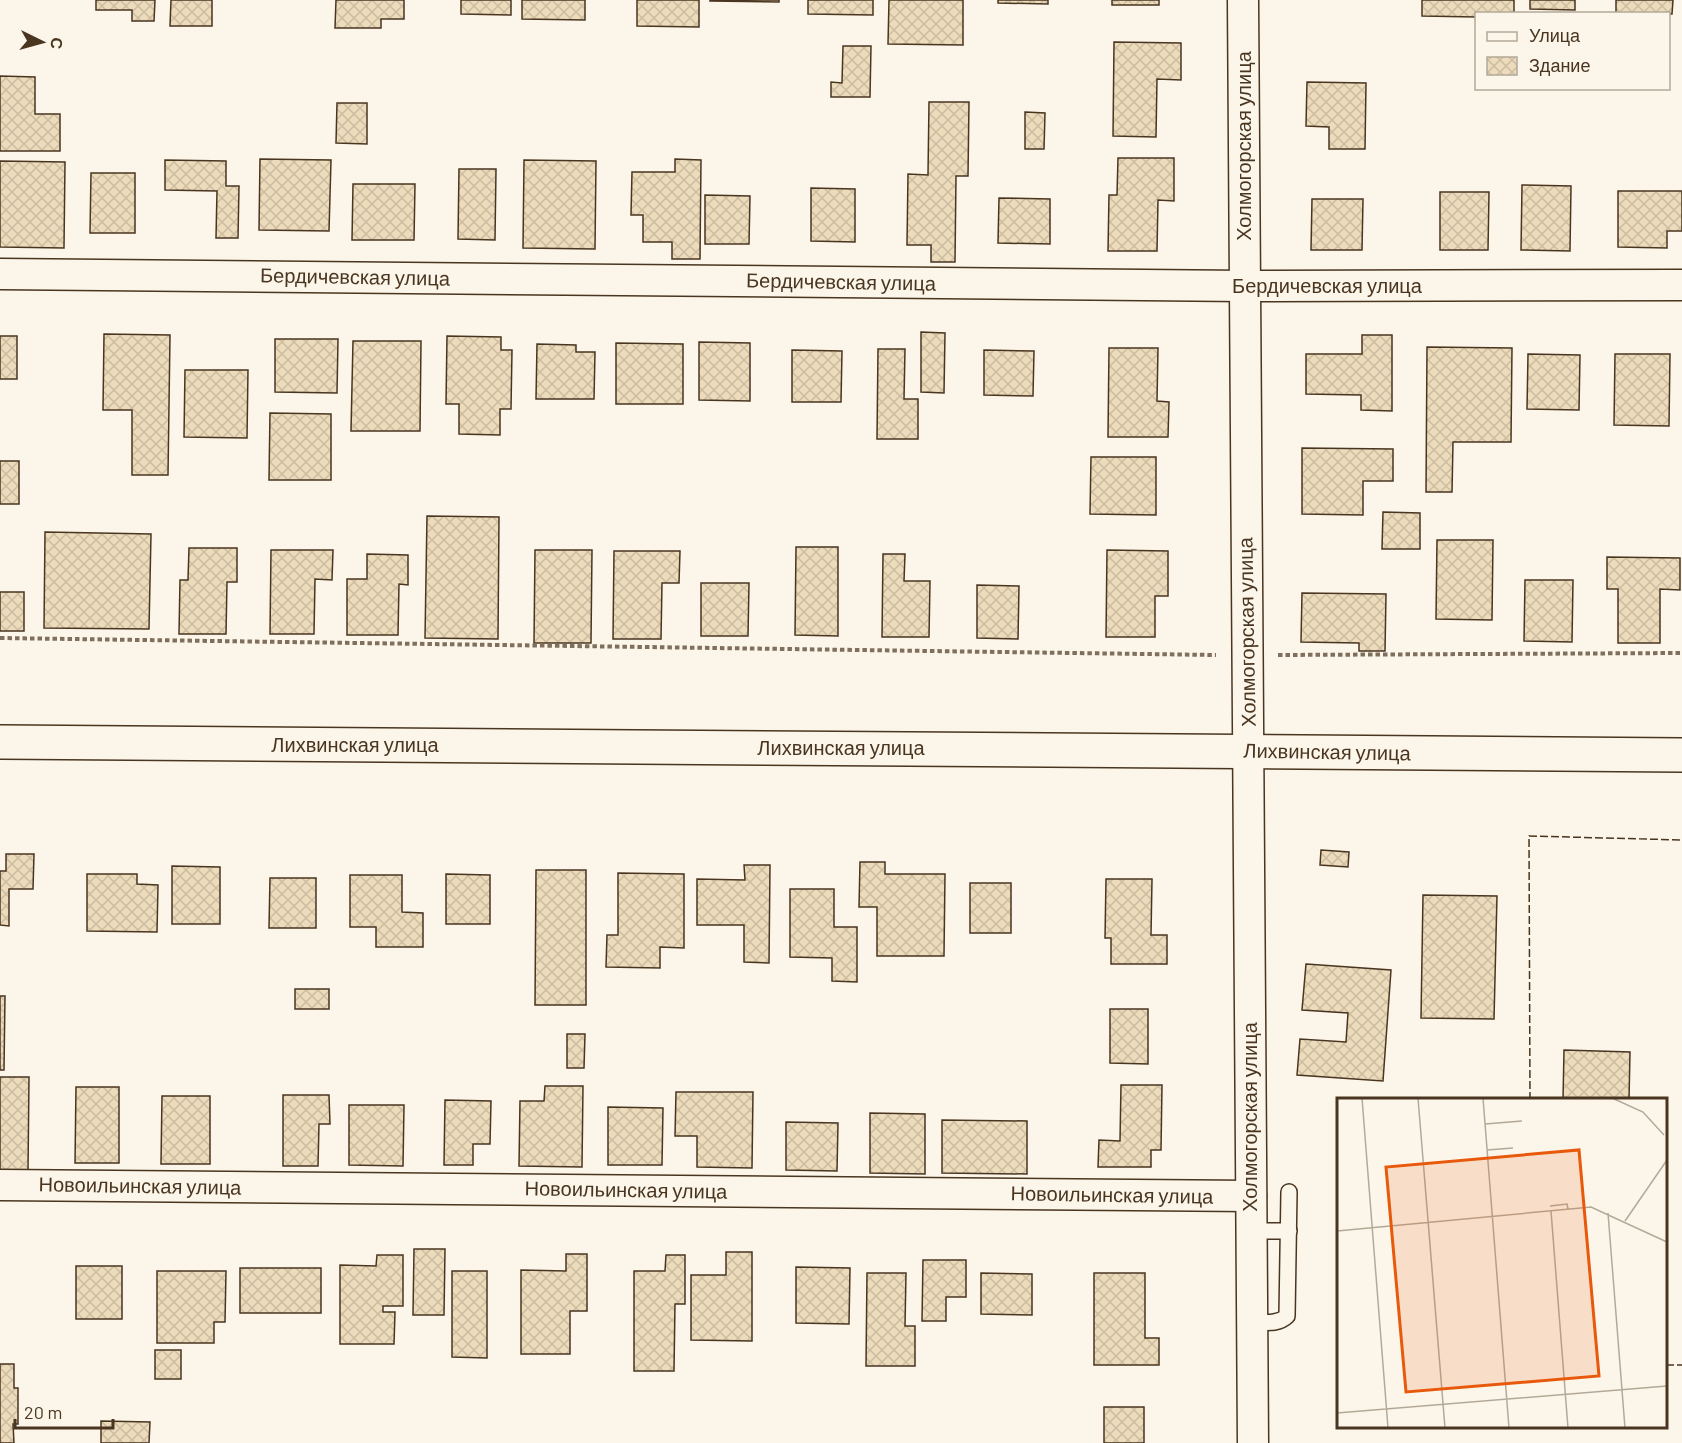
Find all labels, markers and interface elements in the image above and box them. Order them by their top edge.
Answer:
north arrow [12,12,72,72]
legend [1475,12,1670,90]
text: Улица [1529,24,1581,46]
text: С [47,37,67,50]
street label: Холмогорская улица [1231,50,1255,241]
text: Здание [1529,54,1590,76]
street label: Бердичевская улица [260,262,451,290]
street label: Бердичевская улица [746,267,937,295]
street label: Бердичевская улица [1232,273,1423,297]
street label: Холмогорская улица [1232,536,1260,727]
street label: Лихвинская улица [271,732,440,756]
street label: Лихвинская улица [757,735,926,759]
street label: Лихвинская улица [1243,738,1412,764]
street label: Холмогорская улица [1237,1021,1261,1212]
inset map [1337,1098,1667,1428]
street label: Новоильинская улица [38,1171,242,1199]
street label: Новоильинская улица [524,1175,728,1203]
street label: Новоильинская улица [1010,1180,1214,1208]
scale bar [15,1392,112,1430]
text: 20 m [24,1401,62,1423]

